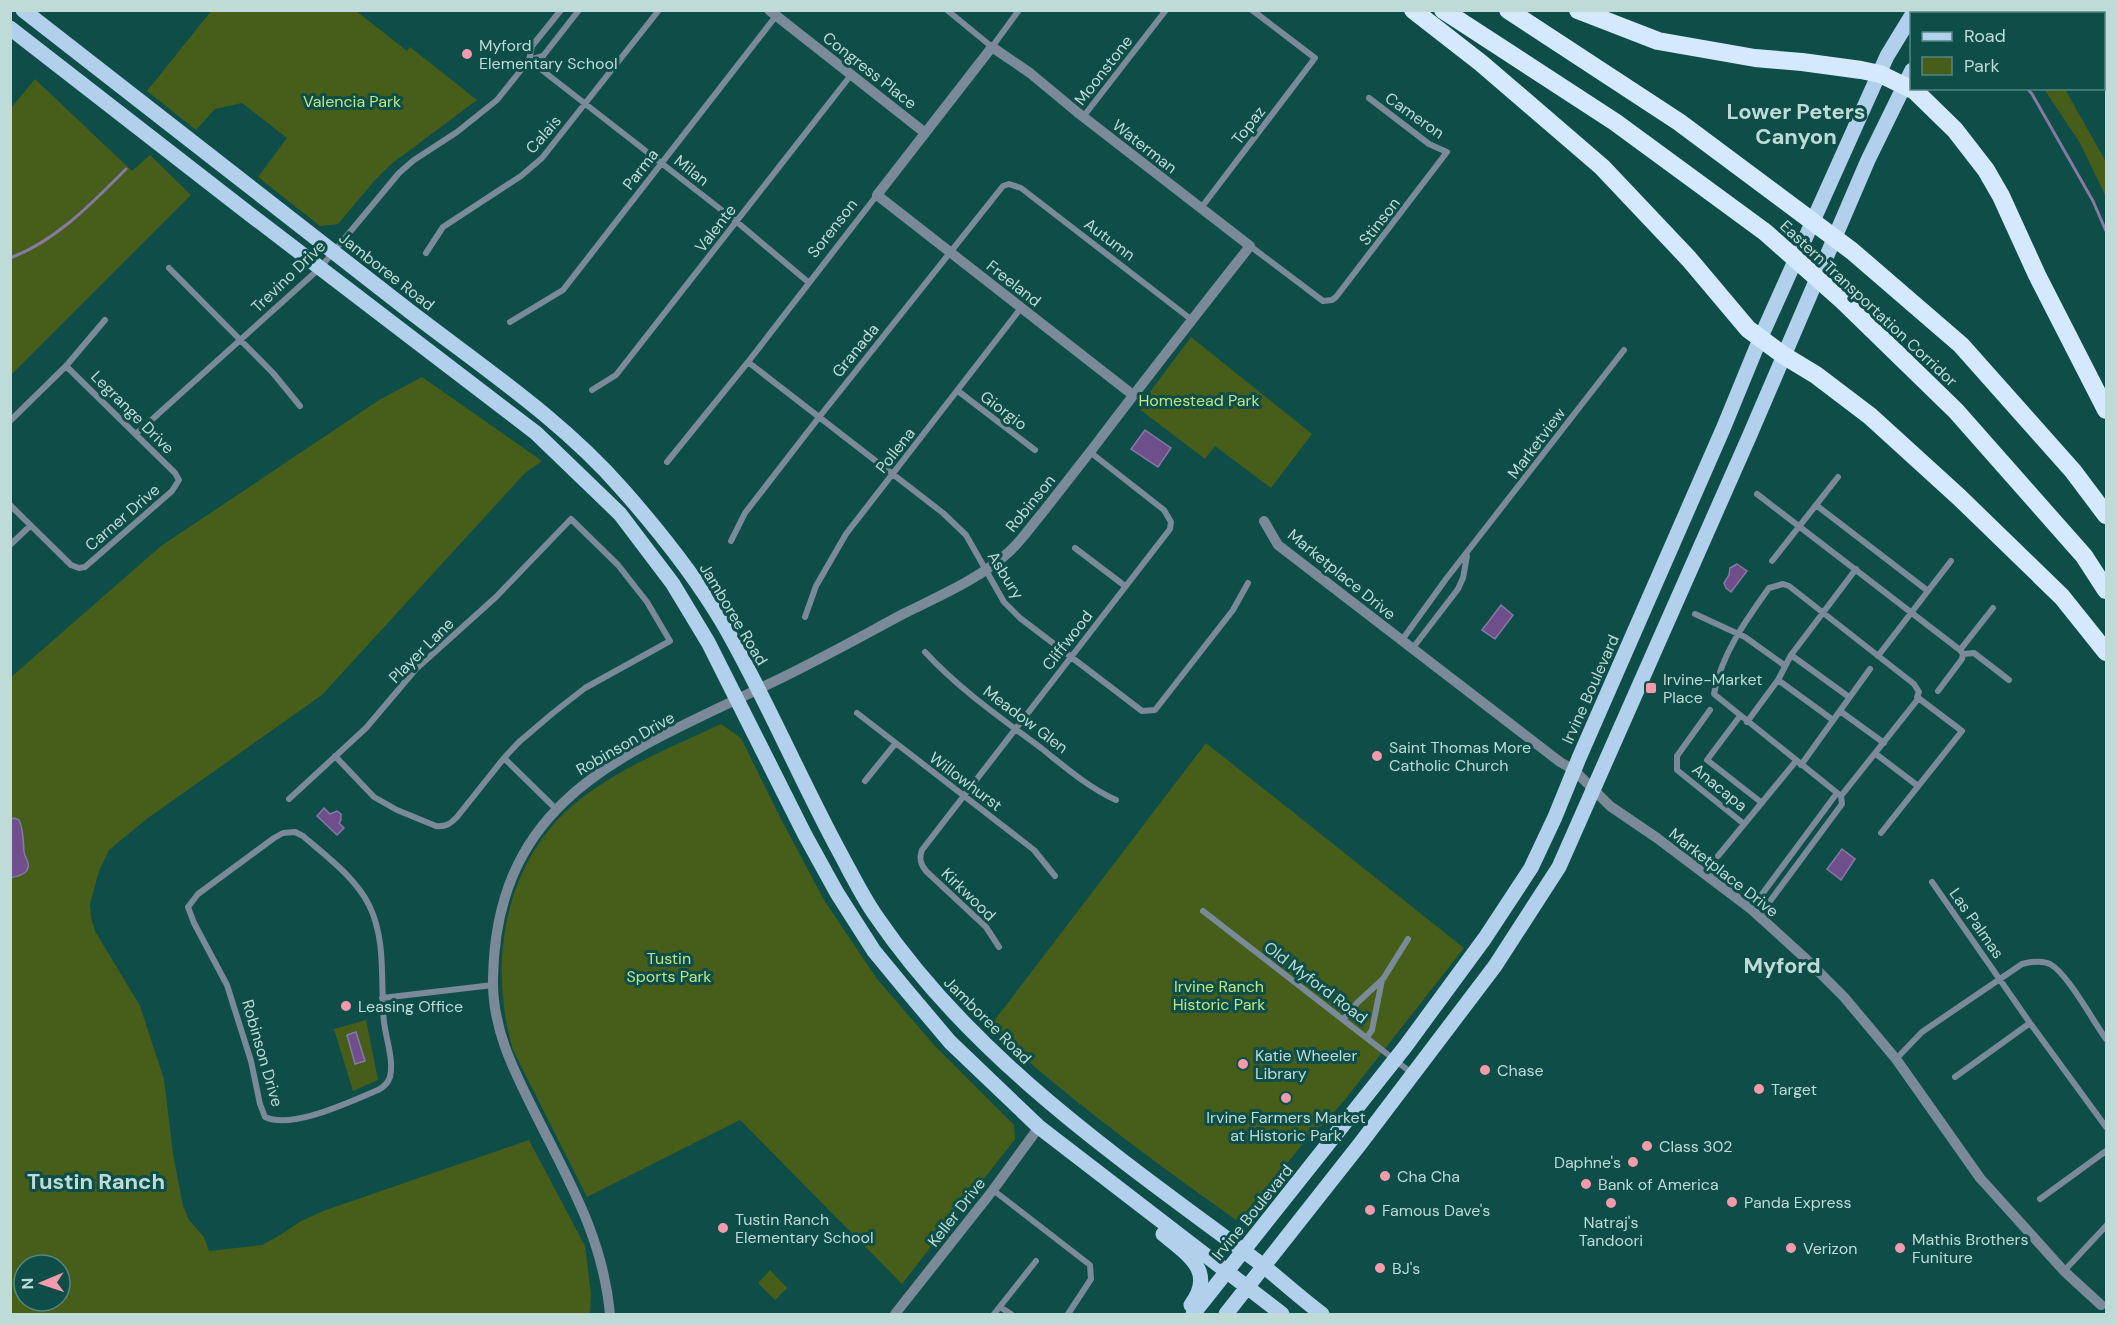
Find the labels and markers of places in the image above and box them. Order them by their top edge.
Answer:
place label: Myford Elementary School [479,35,617,74]
marker: Myford Elementary School [460,47,474,61]
place label: Irvine-Market Place [1663,669,1763,708]
marker: Irvine-Market Place [1644,681,1658,695]
place label: Saint Thomas More Catholic Church [1389,737,1531,776]
marker: Saint Thomas More Catholic Church [1370,749,1384,763]
place label: Leasing Office [358,996,463,1017]
marker: Leasing Office [339,999,353,1013]
place label: Katie Wheeler Library [1255,1045,1357,1084]
marker: Katie Wheeler Library [1236,1057,1250,1071]
place label: Chase [1497,1060,1544,1081]
marker: Chase [1478,1063,1492,1077]
place label: Target [1771,1079,1817,1100]
marker: Target [1752,1082,1766,1096]
marker: Irvine Farmers Market at Historic Park [1279,1091,1293,1105]
place label: Irvine Farmers Market at Historic Park [1206,1107,1366,1146]
place label: Class 302 [1659,1136,1733,1157]
marker: Class 302 [1640,1139,1654,1153]
place label: Daphne's [1554,1152,1621,1173]
marker: Daphne's [1626,1155,1640,1169]
place label: Cha Cha [1397,1166,1460,1187]
marker: Cha Cha [1378,1169,1392,1183]
place label: Bank of America [1598,1174,1719,1195]
marker: Bank of America [1579,1177,1593,1191]
place label: Panda Express [1744,1192,1852,1213]
marker: Panda Express [1725,1195,1739,1209]
marker: Natraj's Tandoori [1604,1196,1618,1210]
place label: Famous Dave's [1382,1200,1490,1221]
marker: Famous Dave's [1363,1203,1377,1217]
place label: Tustin Ranch Elementary School [735,1209,873,1248]
place label: Natraj's Tandoori [1579,1212,1643,1251]
marker: Tustin Ranch Elementary School [716,1221,730,1235]
place label: Mathis Brothers Funiture [1912,1229,2028,1268]
place label: Verizon [1803,1238,1858,1259]
marker: Verizon [1784,1241,1798,1255]
marker: Mathis Brothers Funiture [1893,1241,1907,1255]
place label: BJ's [1392,1258,1420,1279]
marker: BJ's [1373,1261,1387,1275]

